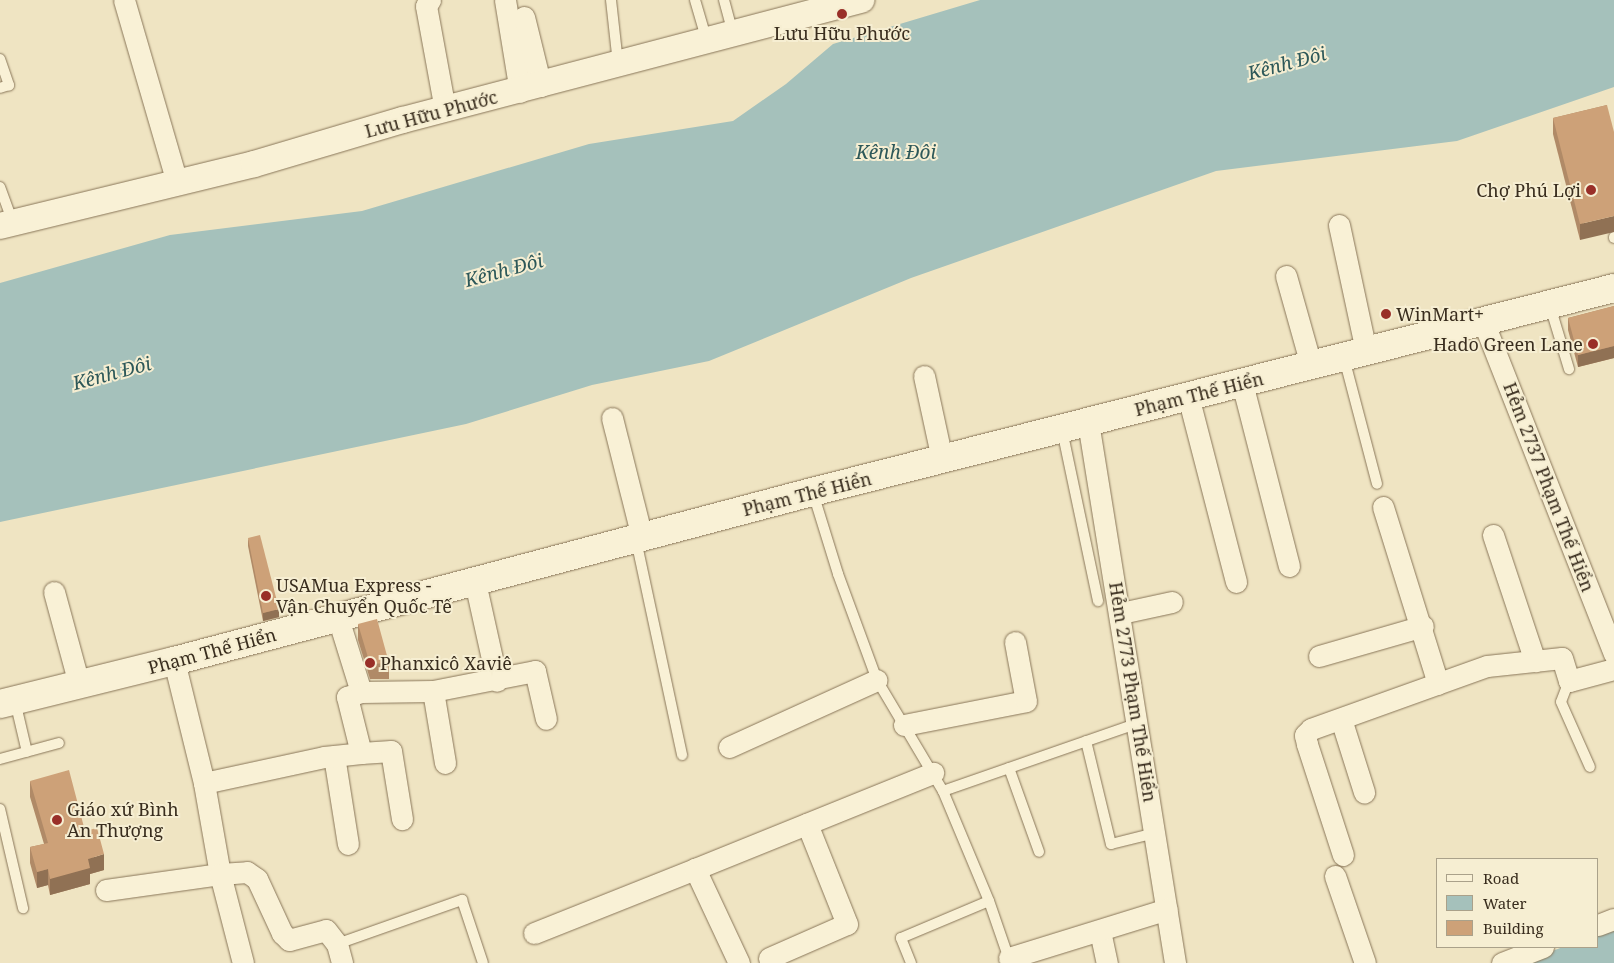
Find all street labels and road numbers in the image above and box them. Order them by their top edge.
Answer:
street label: Lưu Hữu Phước [362,86,500,142]
street label: Phạm Thế Hiển [1132,368,1266,420]
street label: Hẻm 2737 Phạm Thế Hiển [1499,379,1599,595]
street label: Phạm Thế Hiển [740,468,874,520]
street label: Hẻm 2773 Phạm Thế Hiển [1105,580,1161,804]
street label: Phạm Thế Hiển [145,623,279,679]

